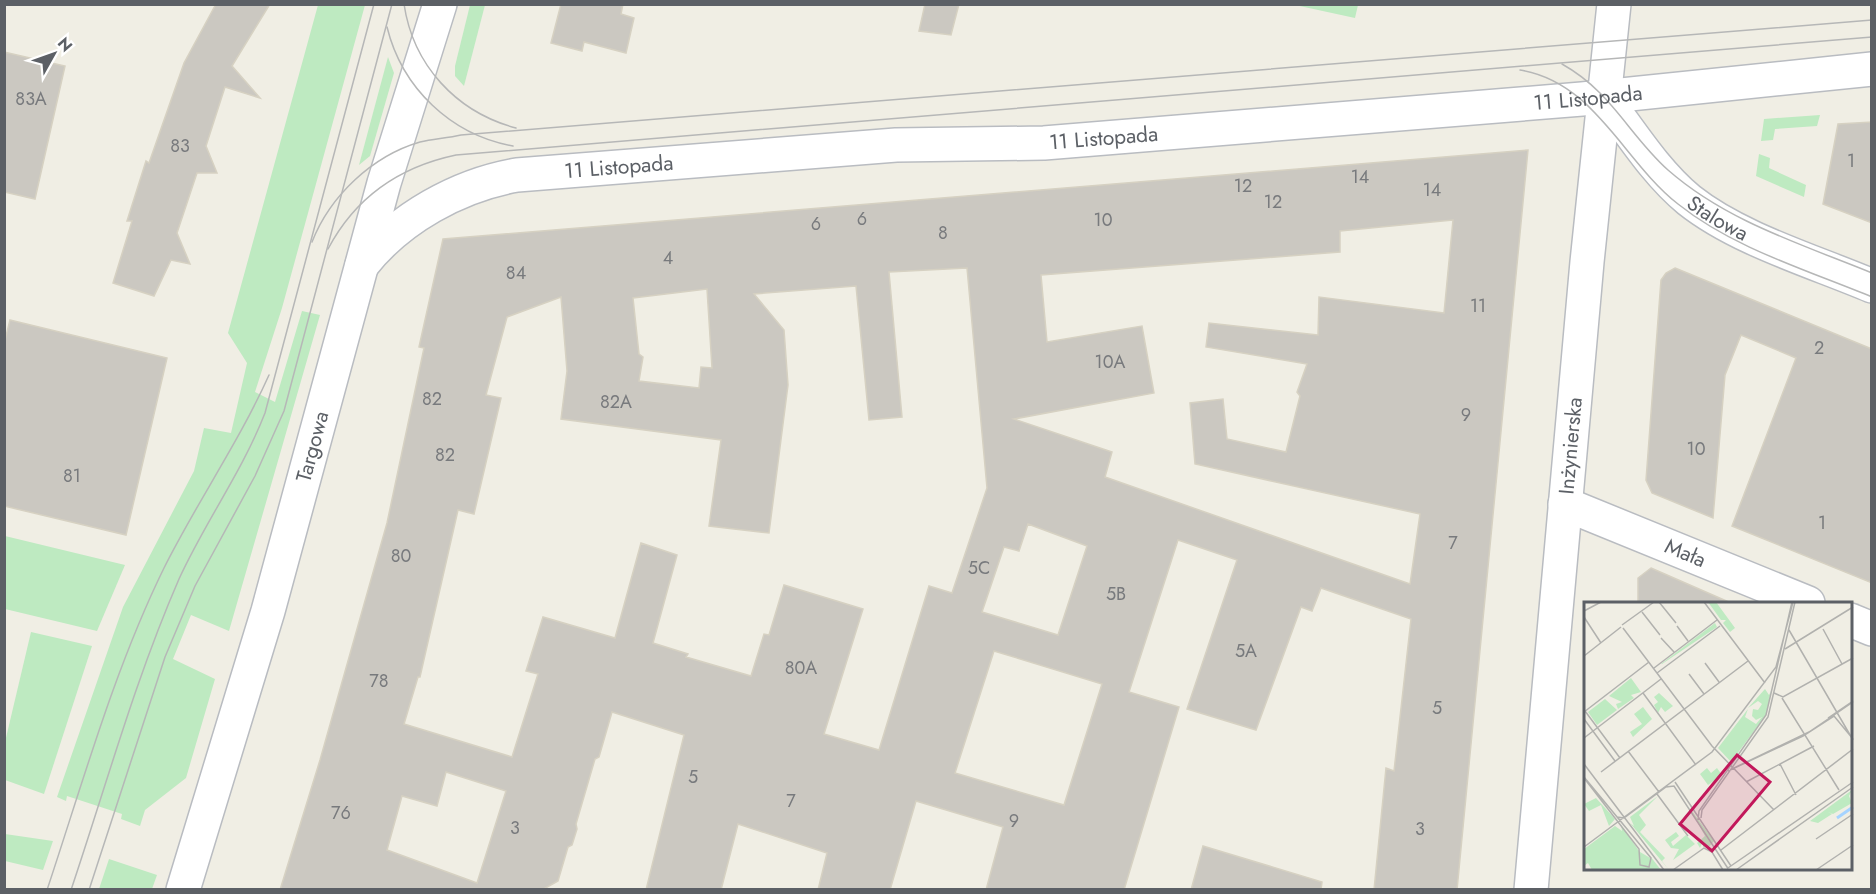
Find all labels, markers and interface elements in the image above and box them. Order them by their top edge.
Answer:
north arrow [24,24,84,84]
text: N [52,32,78,57]
street label: 11 Listopada [1532,78,1644,118]
house number: 83A [15,86,47,112]
street label: 11 Listopada [1048,119,1159,158]
house number: 83 [170,133,190,159]
street label: 11 Listopada [563,148,674,186]
house number: 1 [1847,148,1855,174]
house number: 14 [1351,164,1369,190]
house number: 12 [1234,173,1252,199]
house number: 14 [1423,177,1441,203]
street label: Stalowa [1680,188,1753,248]
house number: 12 [1264,189,1282,215]
house number: 6 [857,206,867,232]
house number: 10 [1094,207,1113,233]
house number: 6 [811,211,821,237]
house number: 8 [938,220,948,246]
house number: 4 [663,245,673,271]
house number: 84 [506,260,526,286]
house number: 11 [1470,293,1486,319]
house number: 2 [1814,335,1824,361]
house number: 10A [1095,349,1126,375]
house number: 82 [422,386,442,412]
house number: 82A [600,389,632,415]
street label: Inżynierska [1551,396,1590,496]
house number: 9 [1461,402,1471,428]
street label: Targowa [289,408,336,485]
house number: 10 [1687,436,1706,462]
house number: 82 [435,442,455,468]
house number: 81 [63,463,81,489]
house number: 1 [1818,510,1826,536]
house number: 7 [1448,530,1458,556]
street label: Mała [1660,531,1711,575]
house number: 80 [391,543,412,569]
house number: 5C [968,555,990,581]
house number: 5B [1106,581,1126,607]
inset map [1584,602,1852,870]
house number: 5A [1235,638,1257,664]
house number: 80A [785,655,817,681]
house number: 78 [369,668,389,694]
house number: 5 [1432,695,1442,721]
house number: 5 [688,764,698,790]
house number: 7 [786,788,796,814]
house number: 76 [331,800,351,826]
house number: 9 [1009,808,1019,834]
house number: 3 [510,815,520,841]
house number: 3 [1415,816,1425,842]

